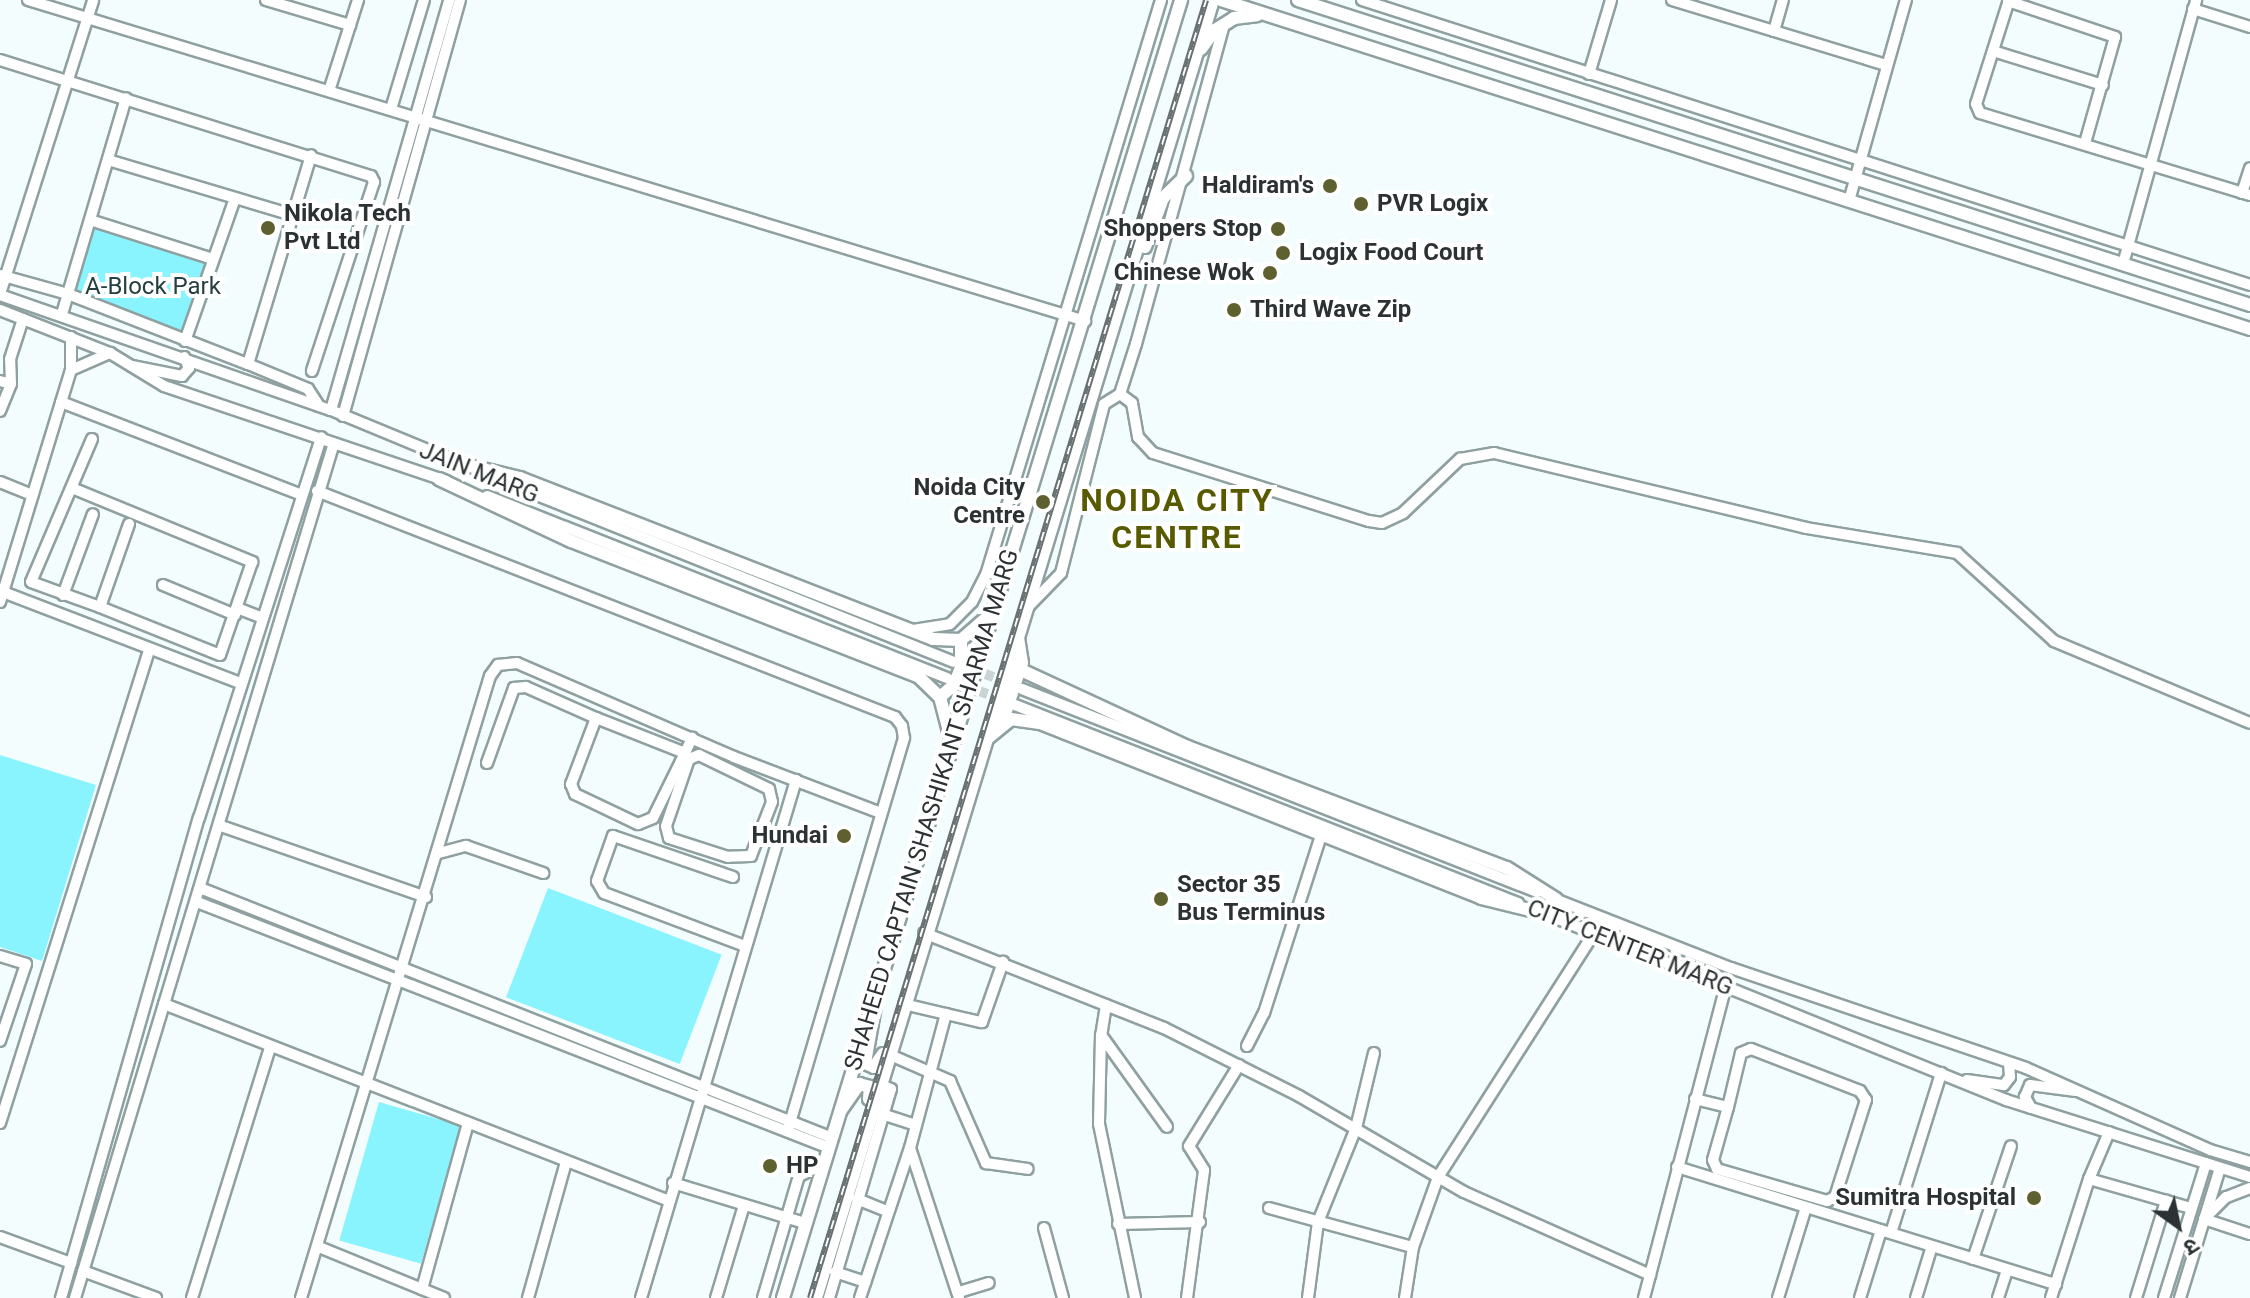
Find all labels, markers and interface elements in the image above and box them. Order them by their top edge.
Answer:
place label: Haldiram's [1202,172,1314,200]
marker: Haldiram's [1321,177,1339,195]
place label: PVR Logix [1377,190,1488,218]
marker: PVR Logix [1352,195,1370,213]
place label: Nikola Tech Pvt Ltd [284,200,412,256]
place label: Shoppers Stop [1104,215,1262,243]
marker: Nikola Tech Pvt Ltd [259,219,277,237]
marker: Shoppers Stop [1269,220,1287,238]
place label: Logix Food Court [1299,239,1483,267]
marker: Logix Food Court [1274,244,1292,262]
place label: Chinese Wok [1114,259,1254,287]
marker: Chinese Wok [1261,264,1279,282]
park label: A-Block Park [85,273,221,301]
place label: Third Wave Zip [1250,296,1411,324]
marker: Third Wave Zip [1225,301,1243,319]
street label: JAIN MARG [415,436,543,510]
place label: Noida City Centre [914,474,1025,530]
district label: NOIDA CITY CENTRE [1080,482,1274,557]
marker: Noida City Centre [1032,491,1054,513]
street label: SHAHEED CAPTAIN SHASHIKANT SHARMA MARG [839,546,1025,1074]
place label: Hundai [751,822,828,850]
marker: Hundai [835,827,853,845]
place label: Sector 35 Bus Terminus [1177,871,1326,927]
marker: Sector 35 Bus Terminus [1152,890,1170,908]
street label: CITY CENTER MARG [1523,894,1737,1002]
place label: HP [786,1152,818,1180]
marker: HP [761,1157,779,1175]
place label: Sumitra Hospital [1835,1184,2016,1212]
north arrow [2138,1186,2218,1266]
marker: Sumitra Hospital [2023,1187,2045,1209]
text: उ [2179,1233,2204,1261]

